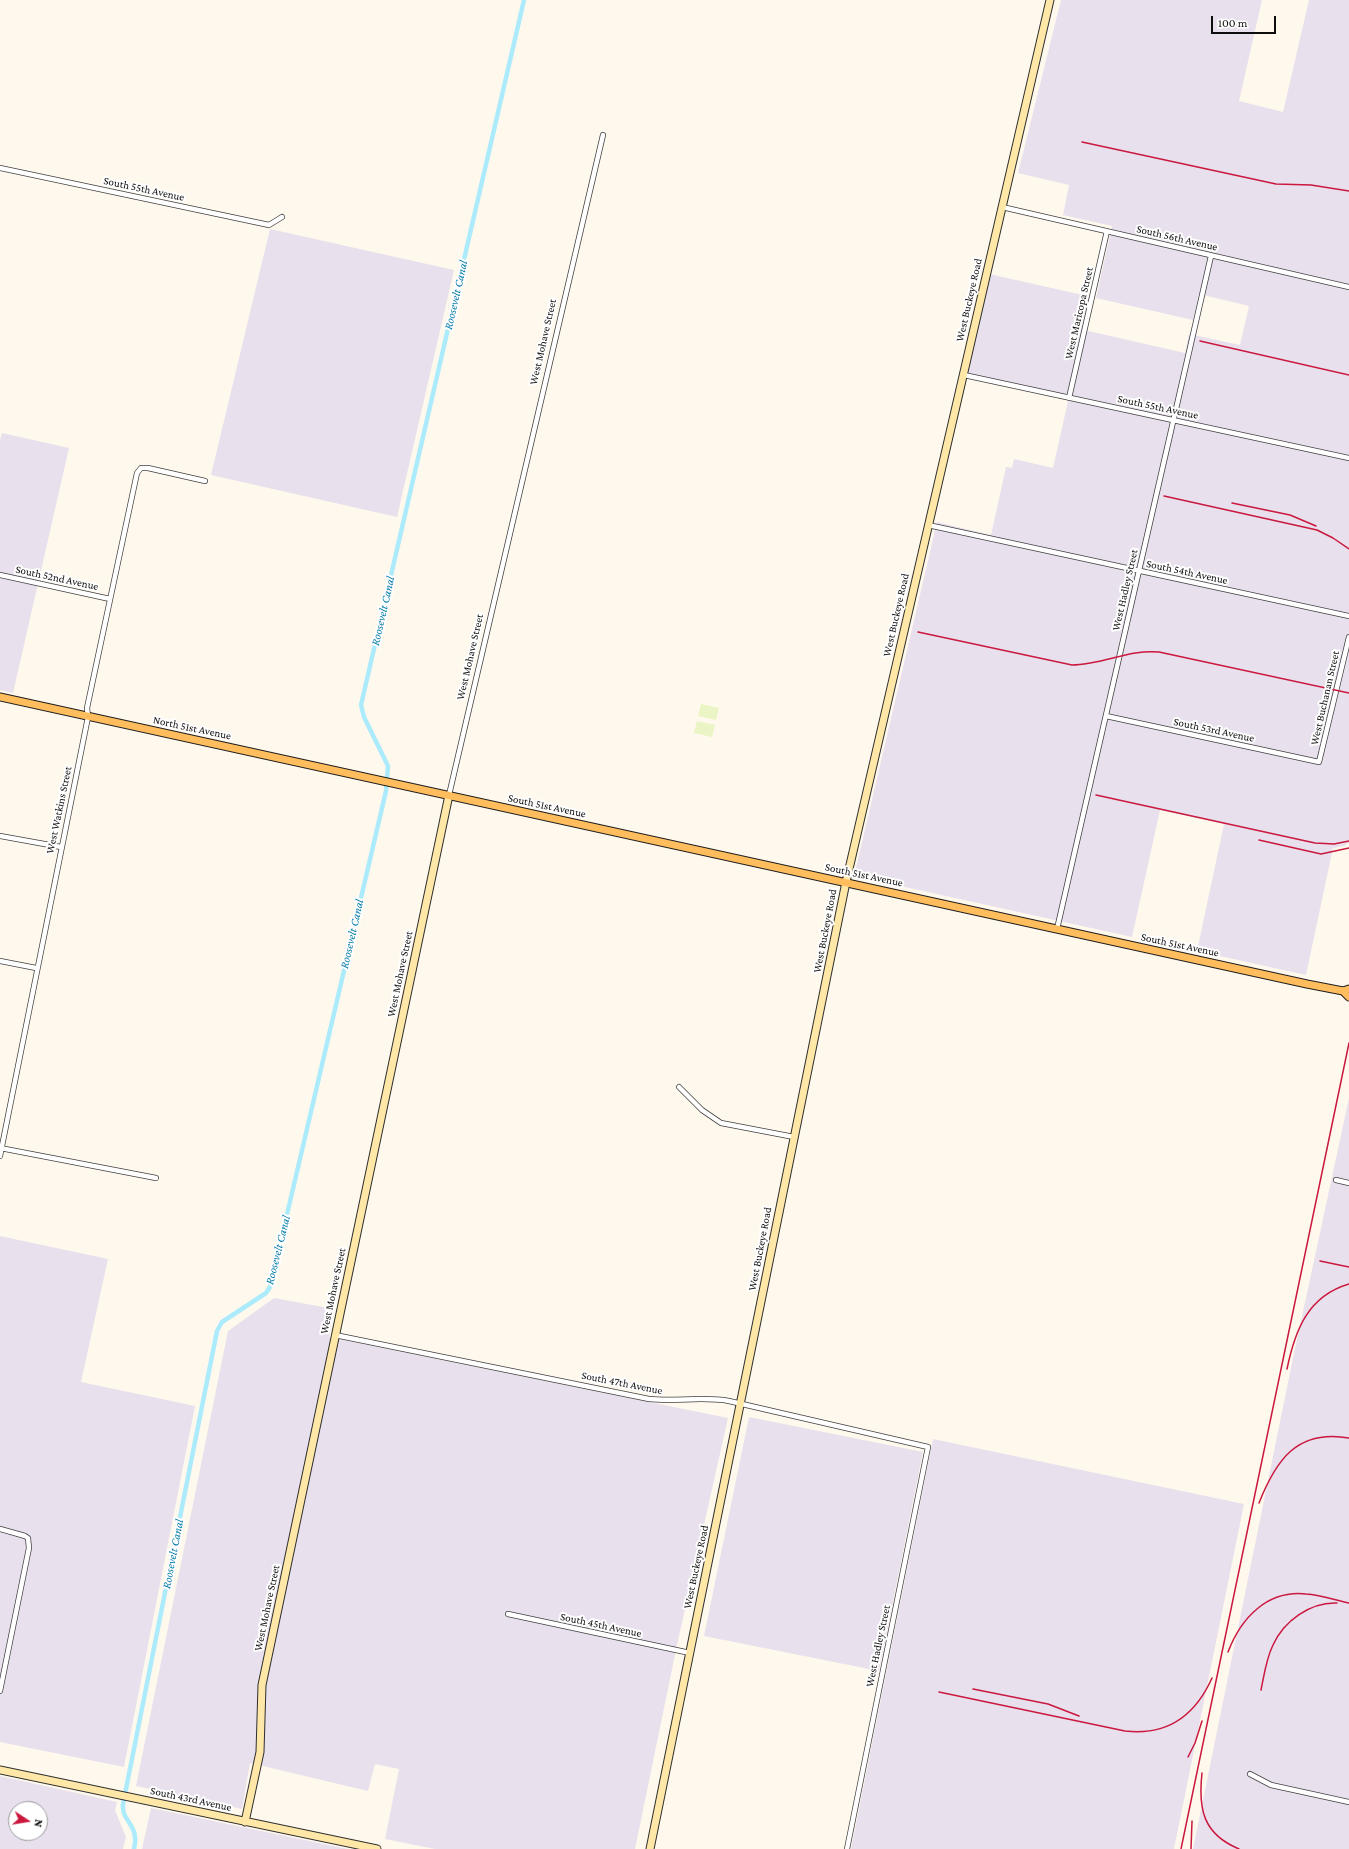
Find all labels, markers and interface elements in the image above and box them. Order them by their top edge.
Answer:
scale bar [1213,8,1278,34]
text: 100 m [1218,16,1247,30]
street label: South 55th Avenue [102,174,186,204]
street label: South 56th Avenue [1135,222,1219,254]
street label: West Buckeye Road [953,257,985,343]
water label: Roosevelt Canal [441,259,471,331]
street label: West Maricopa Street [1062,266,1096,360]
street label: West Mohave Street [527,298,559,386]
street label: South 55th Avenue [1116,392,1200,422]
street label: West Hadley Street [1109,548,1141,632]
street label: South 54th Avenue [1145,557,1229,587]
street label: South 52nd Avenue [14,563,100,593]
street label: West Buckeye Road [880,572,912,658]
water label: Roosevelt Canal [368,575,398,647]
street label: West Mohave Street [454,613,486,701]
street label: West Buchanan Street [1308,649,1342,747]
street label: North 51st Avenue [152,713,232,743]
street label: South 53rd Avenue [1172,715,1256,745]
street label: West Watkins Street [43,765,75,855]
street label: South 51st Avenue [507,791,587,821]
street label: South 51st Avenue [824,860,904,890]
street label: West Buckeye Road [810,888,840,974]
water label: Roosevelt Canal [337,898,367,970]
street label: West Mohave Street [384,930,416,1018]
street label: South 51st Avenue [1140,930,1220,960]
street label: West Buckeye Road [745,1206,775,1292]
water label: Roosevelt Canal [262,1214,294,1286]
street label: West Mohave Street [317,1247,349,1335]
street label: South 47th Avenue [580,1369,664,1397]
water label: Roosevelt Canal [159,1518,187,1590]
street label: West Buckeye Road [681,1524,711,1610]
street label: West Mohave Street [251,1564,283,1652]
street label: West Hadley Street [863,1604,893,1688]
street label: South 45th Avenue [559,1610,643,1640]
street label: South 43rd Avenue [149,1784,233,1814]
north arrow [8,1801,48,1841]
text: N [32,1818,45,1828]

